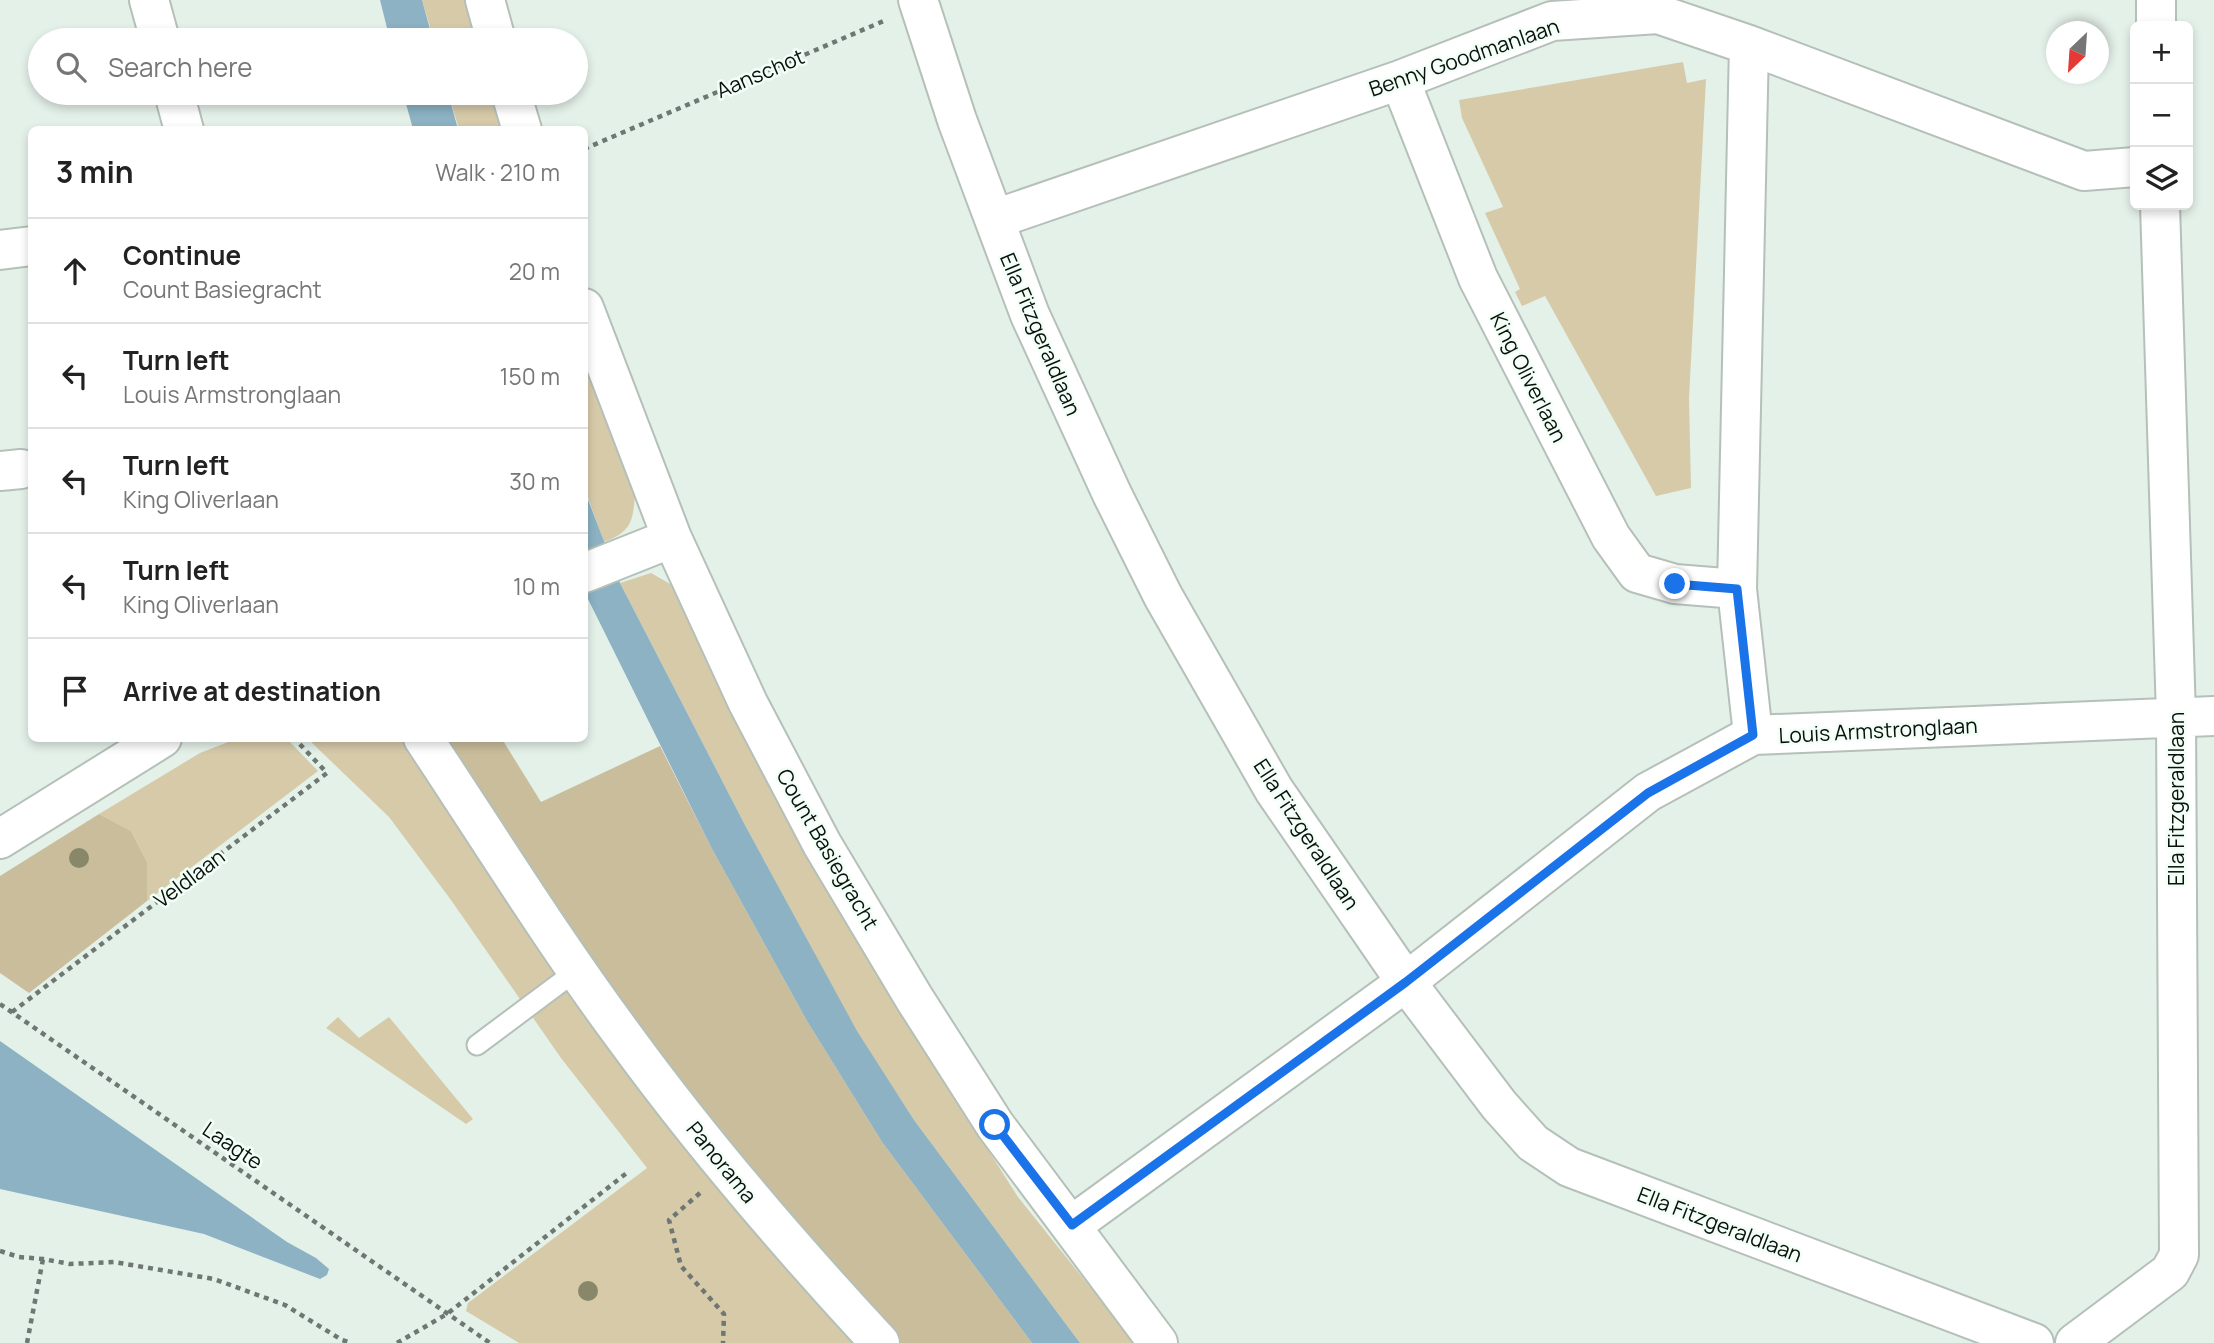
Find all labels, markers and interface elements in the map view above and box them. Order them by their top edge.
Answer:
street label: Benny Goodmanlaan [1365,11,1563,103]
north arrow [2046,21,2109,84]
map controls [2130,21,2193,210]
button: + [2130,21,2193,84]
search box [28,28,588,105]
street label: Aanschot [712,42,808,104]
icon: search [52,48,90,86]
text: Search here [108,49,253,85]
button: − [2130,84,2193,147]
button: layers [2130,147,2193,210]
text: 3 min [56,151,134,192]
text: Walk · 210 m [435,156,560,188]
text: Continue [123,237,241,273]
street label: Ella Fitzgeraldlaan [994,248,1088,420]
icon: ahead [56,252,94,290]
text: 20 m [509,255,560,287]
text: Count Basiegracht [123,273,322,305]
street label: King Oliverlaan [1484,307,1574,447]
text: Turn left [123,342,230,378]
icon: left [56,357,94,395]
text: 150 m [500,360,560,392]
text: Louis Armstronglaan [123,378,341,410]
text: Turn left [123,447,230,483]
icon: left [56,462,94,500]
text: 30 m [509,465,560,497]
text: King Oliverlaan [123,483,279,515]
text: Turn left [123,552,230,588]
icon: left [56,567,94,605]
route end [1659,568,1690,599]
text: 10 m [513,570,560,602]
text: King Oliverlaan [123,588,279,620]
icon: arrive [56,672,94,710]
text: Arrive at destination [123,673,381,709]
street label: Louis Armstronglaan [1778,711,1978,749]
street label: Ella Fitzgeraldlaan [2162,712,2190,886]
street label: Ella Fitzgeraldlaan [1248,753,1366,915]
street label: Count Basiegracht [770,763,886,935]
street label: Veldlaan [148,842,230,914]
route start [979,1109,1010,1140]
street label: Laagte [198,1115,268,1175]
street label: Panorama [681,1116,763,1208]
street label: Ella Fitzgeraldlaan [1634,1180,1806,1268]

